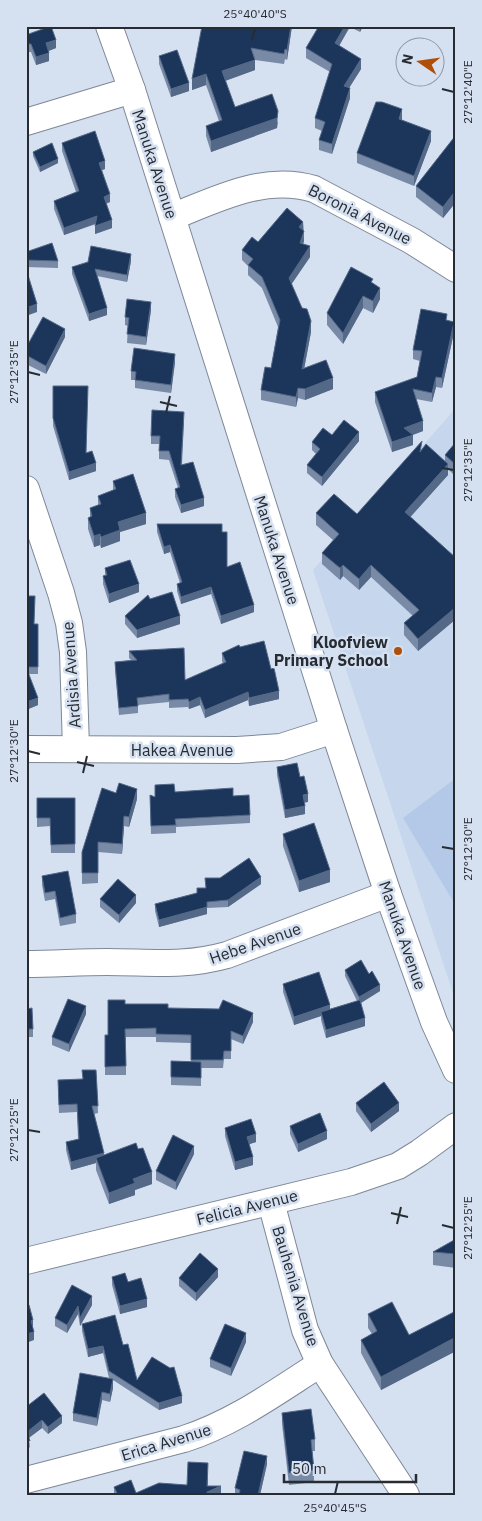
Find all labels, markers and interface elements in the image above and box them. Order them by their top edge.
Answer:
text: 25°40'40"S [223,6,287,21]
north arrow [394,38,444,88]
text: N [397,52,417,66]
text: 27°12'40"E [460,60,475,124]
street label: Manuka Avenue [128,107,182,221]
street label: Boronia Avenue [305,179,415,249]
text: 27°12'35"E [6,340,21,404]
text: 27°12'35"E [460,438,475,502]
street label: Manuka Avenue [250,493,304,607]
street label: Ardisia Avenue [57,621,85,729]
place label: Kloofview Primary School [274,632,389,670]
marker: Kloofview Primary School [392,645,404,657]
text: 27°12'30"E [6,719,21,783]
street label: Hakea Avenue [131,740,233,760]
text: 27°12'30"E [460,817,475,881]
street label: Manuka Avenue [375,878,431,992]
street label: Hebe Avenue [207,918,304,968]
text: 27°12'25"E [6,1098,21,1162]
street label: Felicia Avenue [194,1185,300,1229]
text: 27°12'25"E [460,1196,475,1260]
street label: Bauhenia Avenue [268,1223,324,1349]
street label: Erica Avenue [119,1419,214,1465]
scale bar [284,1451,417,1483]
text: 50 m [292,1459,327,1478]
text: 25°40'45"S [303,1500,367,1515]

